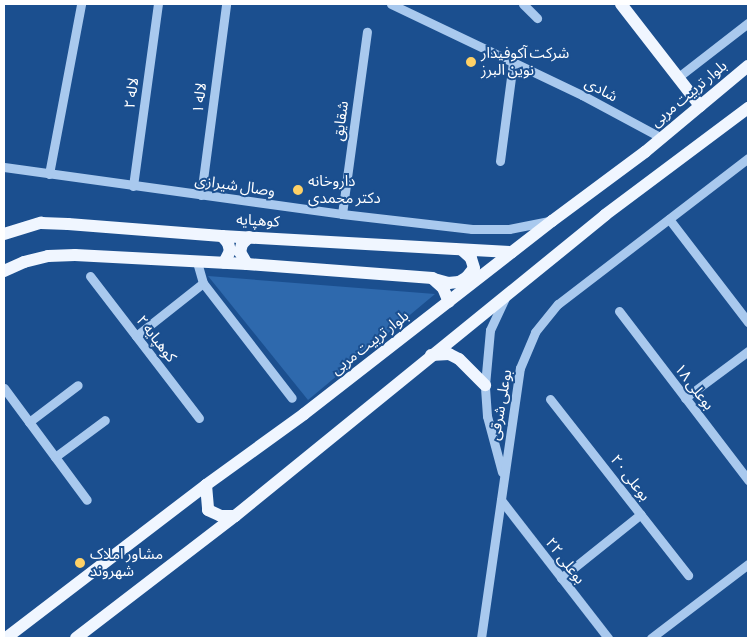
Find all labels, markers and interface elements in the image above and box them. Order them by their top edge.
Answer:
place label: شرکت آکوفیدار نوین البرز [481,44,569,79]
marker: شرکت آکوفیدار نوین البرز [465,56,477,68]
street label: بلوار تربیت مربی [647,57,731,131]
street label: شادی [581,74,621,106]
street label: لاله ۲ [121,76,143,110]
street label: لاله ۱ [189,82,211,114]
street label: شقایق [329,100,353,142]
street label: وصال شیرازی [194,171,276,201]
place label: داروخانه دکتر محمدی [308,172,381,207]
marker: داروخانه دکتر محمدی [292,184,304,196]
street label: کوهپایه [236,211,280,231]
street label: بلوار تربیت مربی [327,307,413,379]
street label: کوهپایه ۲ [132,312,180,366]
street label: بوعلی ۱۸ [670,360,718,414]
street label: بوعلی شرقی [486,368,516,442]
street label: بوعلی ۲۰ [606,451,654,505]
street label: بوعلی ۲۲ [541,534,589,588]
place label: مشاور املاک شهروند [90,545,163,580]
marker: مشاور املاک شهروند [74,557,86,569]

